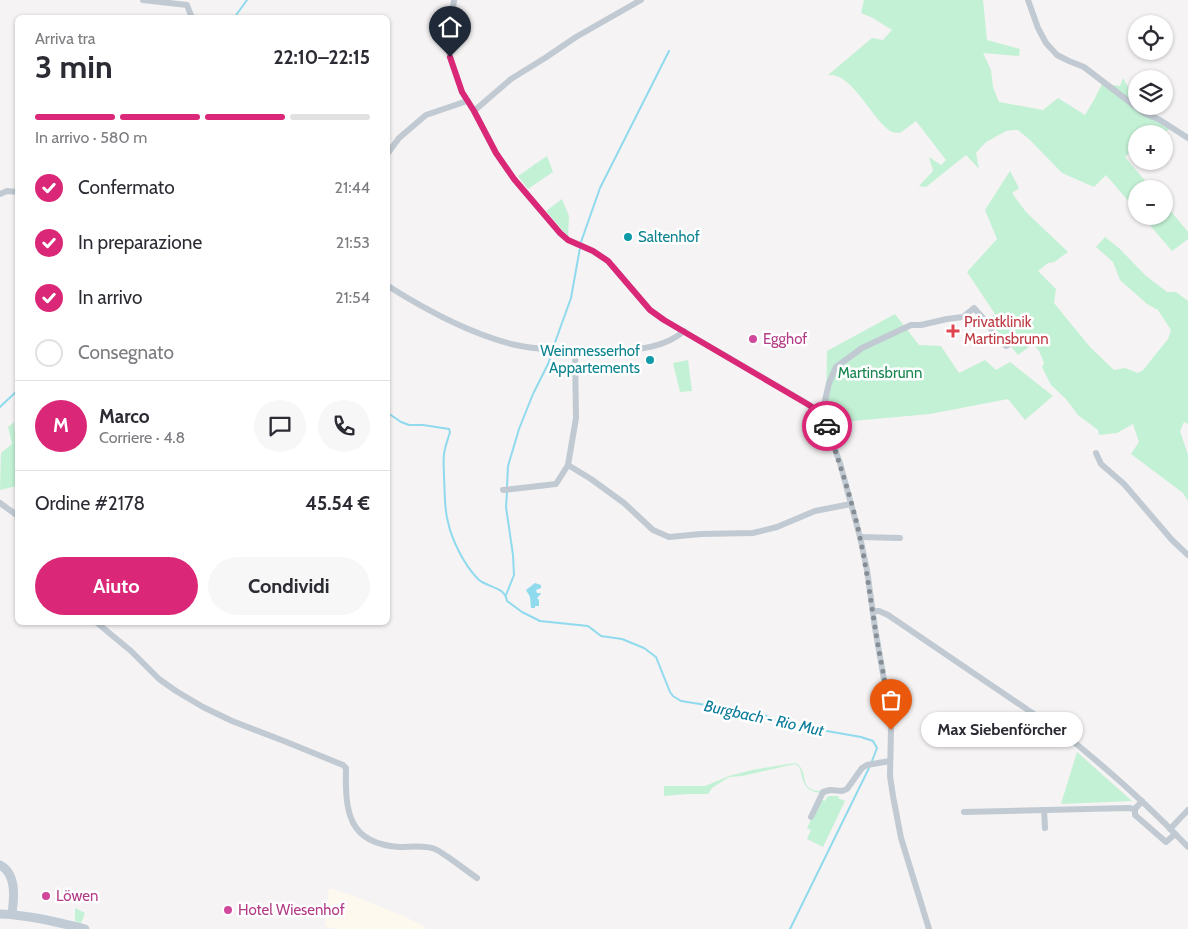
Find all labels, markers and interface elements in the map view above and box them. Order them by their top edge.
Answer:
pin [429,6,471,57]
icon: home [436,13,464,41]
map controls [1128,15,1173,225]
button: locate [1128,15,1173,60]
text: Arriva tra [35,29,95,48]
text: 22:10–22:15 [273,46,370,69]
text: 3 min [35,47,113,86]
button: layers [1128,70,1173,115]
button: + [1128,125,1173,170]
text: In arrivo · 580 m [35,128,147,147]
icon: check [35,174,63,202]
text: Confermato [78,176,175,199]
text: 21:44 [335,178,370,197]
button: − [1128,180,1173,225]
place label: Saltenhof [638,228,700,246]
icon: check [35,229,63,257]
text: In preparazione [78,231,202,254]
marker: Saltenhof [622,231,634,243]
text: 21:53 [336,233,370,252]
icon: check [35,284,63,312]
text: In arrivo [78,286,142,309]
text: 21:54 [335,288,370,307]
place label: Privatklinik Martinsbrunn [964,313,1049,348]
marker: Privatklinik Martinsbrunn [946,324,960,338]
place label: Egghof [763,330,807,348]
marker: Egghof [747,333,759,345]
text: Consegnato [78,341,174,364]
place label: Weinmesserhof Appartements [540,342,640,377]
marker: Weinmesserhof Appartements [644,354,656,366]
park label: Martinsbrunn [838,364,922,382]
button: chat [254,400,306,452]
button: phone [318,400,370,452]
courier [802,401,852,451]
text: Marco [99,405,150,428]
icon: car [813,412,841,440]
text: M [53,414,69,437]
text: Corriere · 4.8 [99,428,185,447]
text: Ordine #2178 [35,492,145,515]
text: 45.54 € [305,492,370,515]
button: Aiuto [35,557,198,615]
button: Condividi [208,557,370,615]
pin [870,679,912,730]
icon: bag [877,686,905,714]
water label: Burgbach - Rio Mut [702,696,827,740]
callout: Max Siebenförcher [921,712,1084,748]
text: Max Siebenförcher [937,720,1067,739]
place label: Löwen [56,887,98,905]
marker: Löwen [40,890,52,902]
place label: Hotel Wiesenhof [238,901,345,919]
marker: Hotel Wiesenhof [222,904,234,916]

